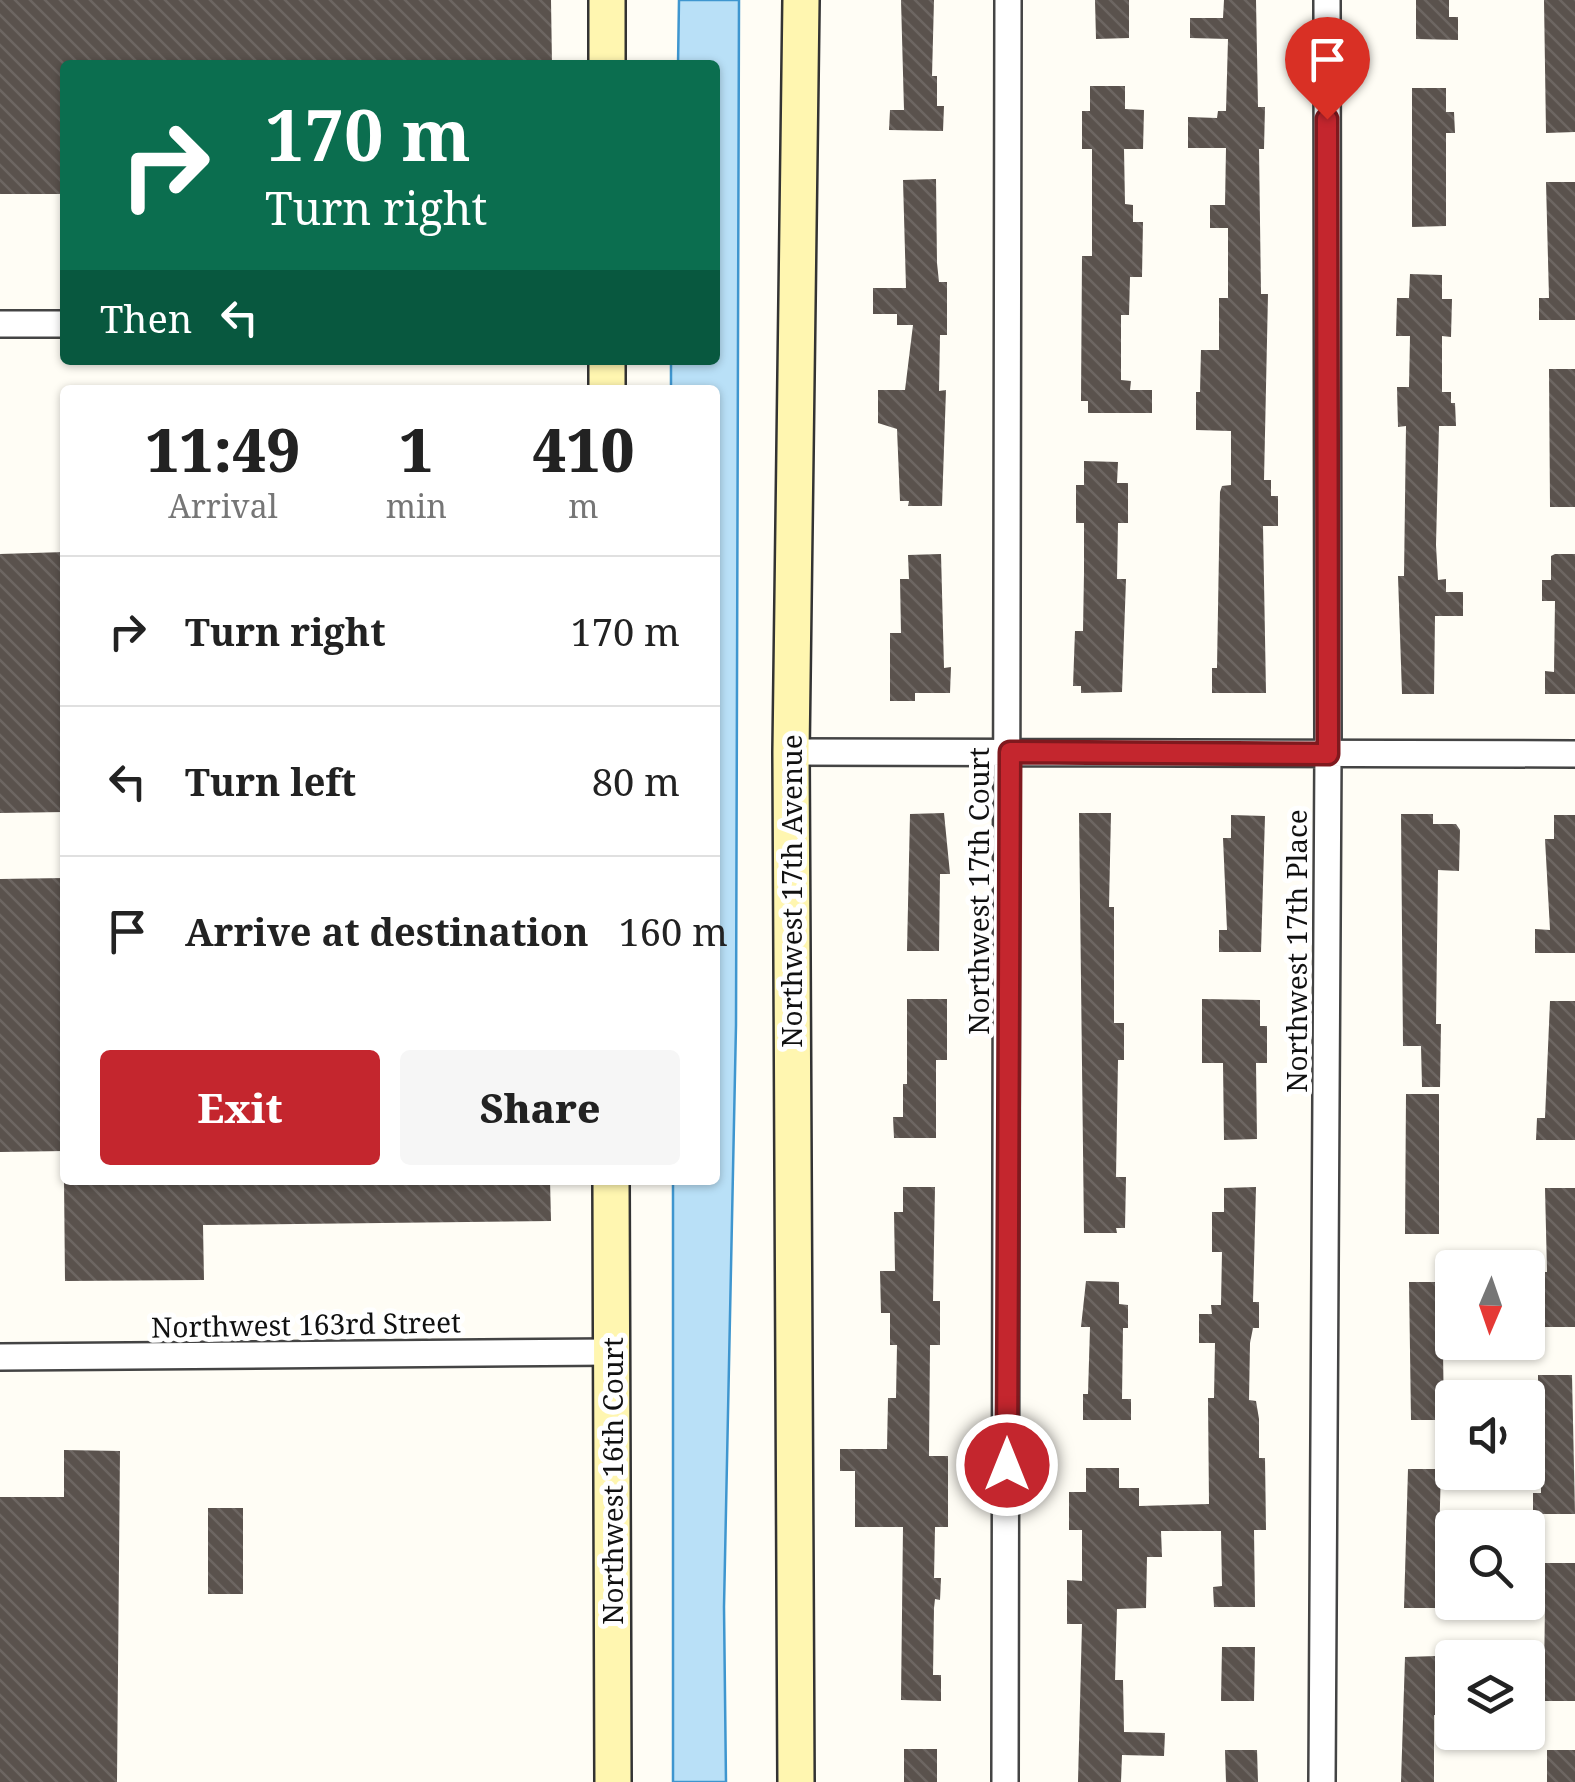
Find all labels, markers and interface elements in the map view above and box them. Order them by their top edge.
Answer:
pin [1285,17,1370,120]
icon: arrive [1300,32,1355,87]
text: 170 m [265,86,471,182]
icon: right [100,100,230,230]
text: Turn right [265,177,487,238]
icon: left [212,290,267,345]
text: Then [100,292,192,344]
text: 11:49 [146,408,300,490]
text: 1 [399,408,433,490]
text: 410 [532,408,634,490]
text: Arrival [168,484,278,527]
text: min [386,484,447,527]
text: m [568,484,599,527]
icon: right [100,604,155,659]
text: Turn right [185,605,386,657]
text: 170 m [570,605,680,657]
street label: Northwest 17th Avenue [772,734,810,1048]
street label: Northwest 17th Court [959,747,997,1035]
icon: left [100,754,155,809]
text: Turn left [185,755,356,807]
text: 80 m [592,755,680,807]
street label: Northwest 17th Place [1277,809,1315,1093]
icon: arrive [100,904,155,959]
text: Arrive at destination [185,905,589,957]
text: 160 m [619,905,728,957]
button: Exit [100,1050,380,1165]
button: Share [400,1050,680,1165]
north arrow [1435,1250,1545,1360]
map controls [1435,1250,1545,1750]
street label: Northwest 163rd Street [151,1302,461,1346]
street label: Northwest 16th Court [593,1337,631,1625]
button: sound [1435,1380,1545,1490]
position arrow [955,1413,1059,1517]
button: search [1435,1510,1545,1620]
button: layers [1435,1640,1545,1750]

